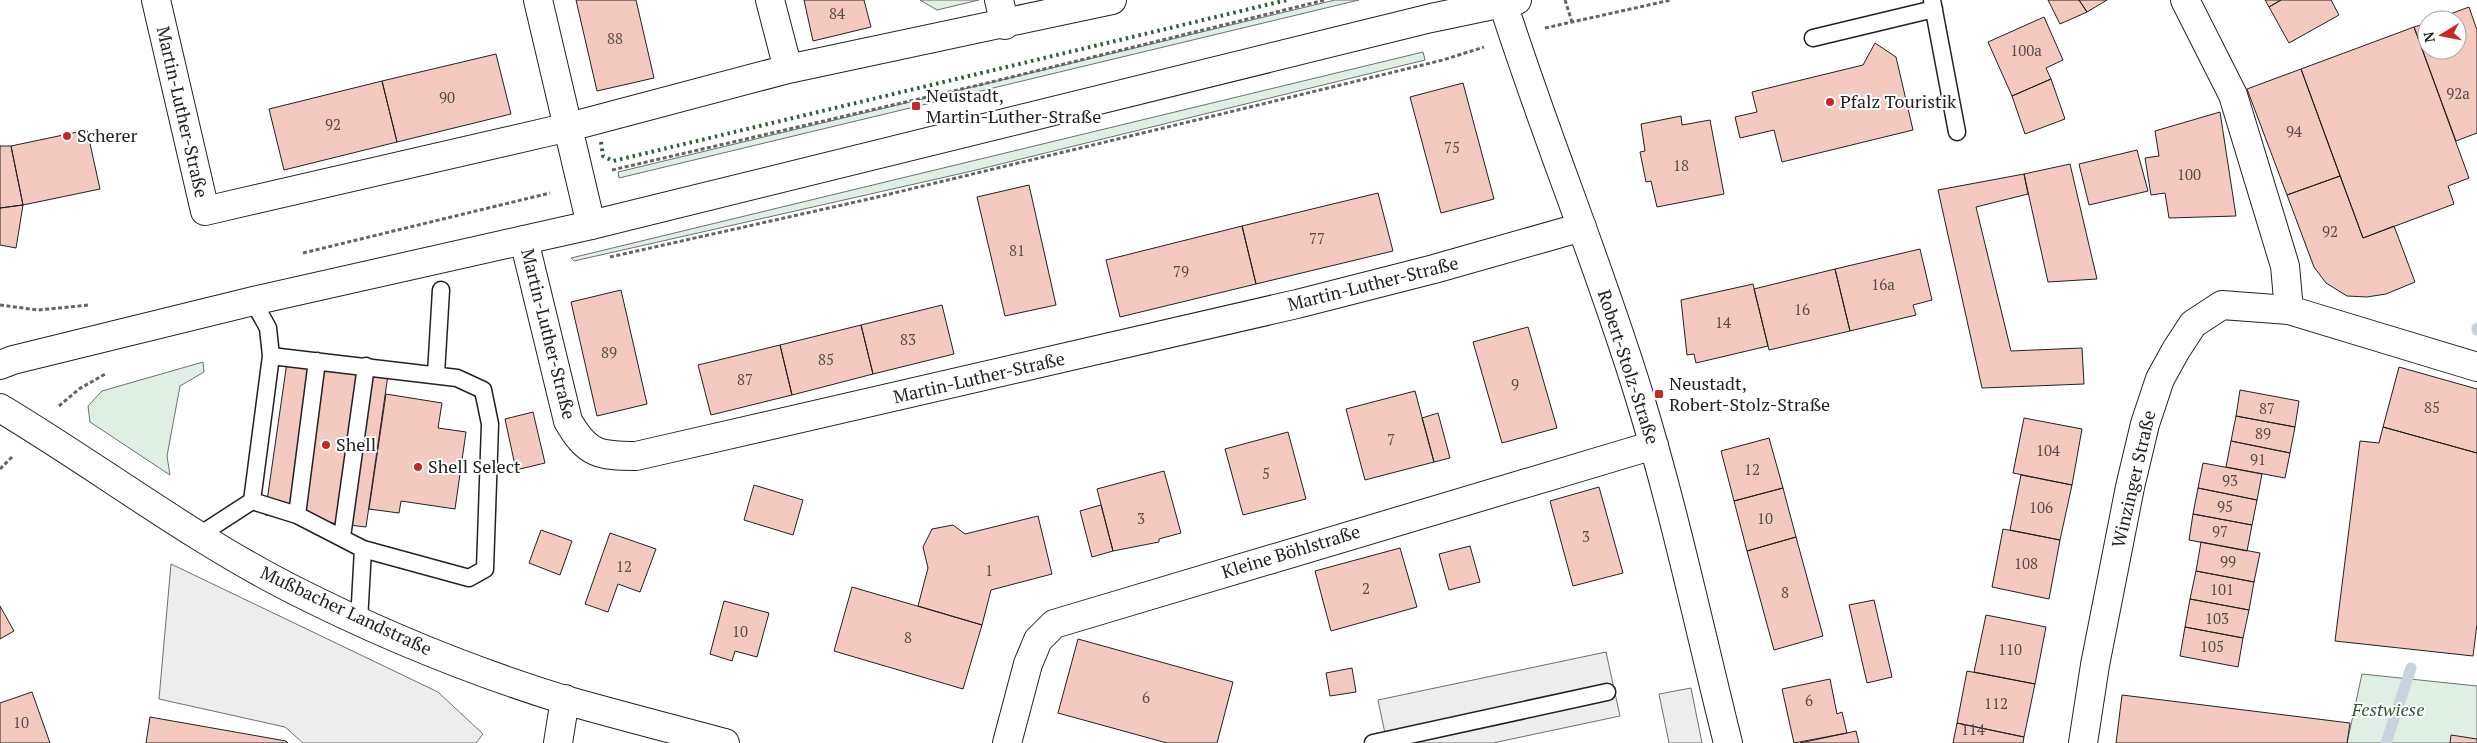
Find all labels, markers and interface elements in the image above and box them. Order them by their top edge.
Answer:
house number: 84 [829,3,845,23]
north arrow [2417,10,2467,60]
street label: Martin-Luther-Straße [152,24,214,200]
house number: 88 [607,28,623,48]
text: N [2418,30,2439,44]
house number: 100a [2010,40,2042,60]
place label: Neustadt, Martin-Luther-Straße [926,83,1101,128]
house number: 92a [2446,83,2470,103]
house number: 90 [439,87,455,107]
place label: Pfalz Touristik [1840,89,1957,113]
marker: Pfalz Touristik [1824,96,1836,108]
marker: Neustadt, Martin-Luther-Straße [910,100,922,112]
house number: 92 [325,114,341,134]
house number: 94 [2286,121,2302,141]
place label: Scherer [77,123,138,147]
marker: Scherer [61,130,73,142]
house number: 75 [1444,137,1460,157]
house number: 18 [1673,155,1689,175]
house number: 100 [2177,164,2201,184]
house number: 92 [2322,221,2338,241]
house number: 77 [1309,228,1325,248]
house number: 81 [1009,240,1025,260]
street label: Martin-Luther-Straße [516,246,582,422]
street label: Martin-Luther-Straße [1285,250,1461,316]
house number: 79 [1173,261,1189,281]
house number: 16a [1871,274,1895,294]
street label: Robert-Stolz-Straße [1593,286,1665,447]
house number: 16 [1794,299,1810,319]
house number: 14 [1715,312,1731,332]
house number: 83 [900,329,916,349]
house number: 89 [601,342,617,362]
street label: Martin-Luther-Straße [891,346,1067,408]
house number: 85 [818,349,834,369]
house number: 87 [737,369,753,389]
place label: Neustadt, Robert-Stolz-Straße [1669,371,1830,416]
house number: 9 [1511,374,1519,394]
marker: Neustadt, Robert-Stolz-Straße [1653,388,1665,400]
house number: 85 [2424,397,2440,417]
house number: 87 [2259,398,2275,418]
street label: Winzinger Straße [2106,408,2161,550]
house number: 89 [2255,423,2271,443]
house number: 7 [1387,429,1395,449]
place label: Shell [336,432,376,456]
marker: Shell [320,439,332,451]
house number: 104 [2036,440,2060,460]
house number: 91 [2250,449,2266,469]
place label: Shell Select [428,454,521,478]
house number: 12 [1744,459,1760,479]
marker: Shell Select [412,461,424,473]
house number: 5 [1262,463,1270,483]
house number: 93 [2222,470,2238,490]
house number: 95 [2217,496,2233,516]
house number: 106 [2029,497,2053,517]
house number: 3 [1137,508,1145,528]
house number: 10 [1757,508,1773,528]
street label: Kleine Böhlstraße [1219,519,1363,584]
house number: 97 [2212,521,2228,541]
house number: 3 [1582,526,1590,546]
house number: 99 [2220,551,2236,571]
house number: 108 [2014,553,2038,573]
house number: 12 [616,556,632,576]
street label: Mußbacher Landstraße [257,560,436,660]
house number: 1 [985,560,993,580]
house number: 2 [1362,578,1370,598]
house number: 101 [2210,579,2234,599]
house number: 8 [1781,582,1789,602]
house number: 103 [2205,608,2229,628]
house number: 10 [732,621,748,641]
house number: 8 [904,627,912,647]
house number: 105 [2200,636,2224,656]
house number: 110 [1998,639,2022,659]
house number: 6 [1142,687,1150,707]
house number: 6 [1805,690,1813,710]
house number: 112 [1984,693,2008,713]
park label: Festwiese [2351,697,2424,721]
house number: 10 [13,712,29,732]
house number: 114 [1961,719,1985,739]

